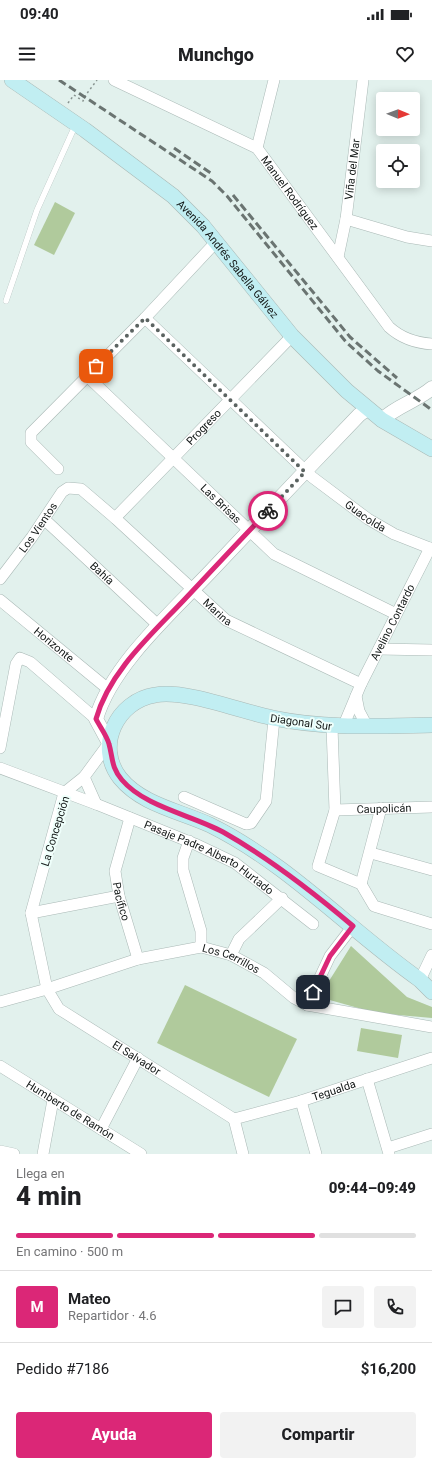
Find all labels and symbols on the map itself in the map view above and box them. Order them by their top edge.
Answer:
north arrow [376,92,420,136]
street label: Viña del Mar [342,138,363,200]
street label: Manuel Rodríguez [258,154,321,233]
street label: Avenida Andrés Sabella Gálvez [174,198,281,321]
pin [79,349,113,383]
street label: Progreso [184,407,224,448]
street label: Las Brisas [198,482,244,526]
courier [248,491,288,531]
street label: Guacolda [342,498,388,535]
street label: Los Vientos [17,500,60,555]
street label: Bahía [87,559,116,588]
street label: Avelino Contardo [368,582,418,663]
street label: Marina [200,596,234,629]
street label: Horizonte [31,625,76,665]
street label: Diagonal Sur [269,712,333,733]
street label: La Concepción [39,794,72,868]
street label: Caupolicán [356,802,412,816]
street label: Pasaje Padre Alberto Hurtado [142,818,276,898]
street label: Pacífico [110,881,132,922]
street label: Los Cerrillos [201,942,262,977]
pin [296,975,330,1009]
street label: El Salvador [110,1038,163,1078]
street label: Tegualda [311,1077,357,1104]
street label: Humberto de Ramón [24,1078,117,1143]

